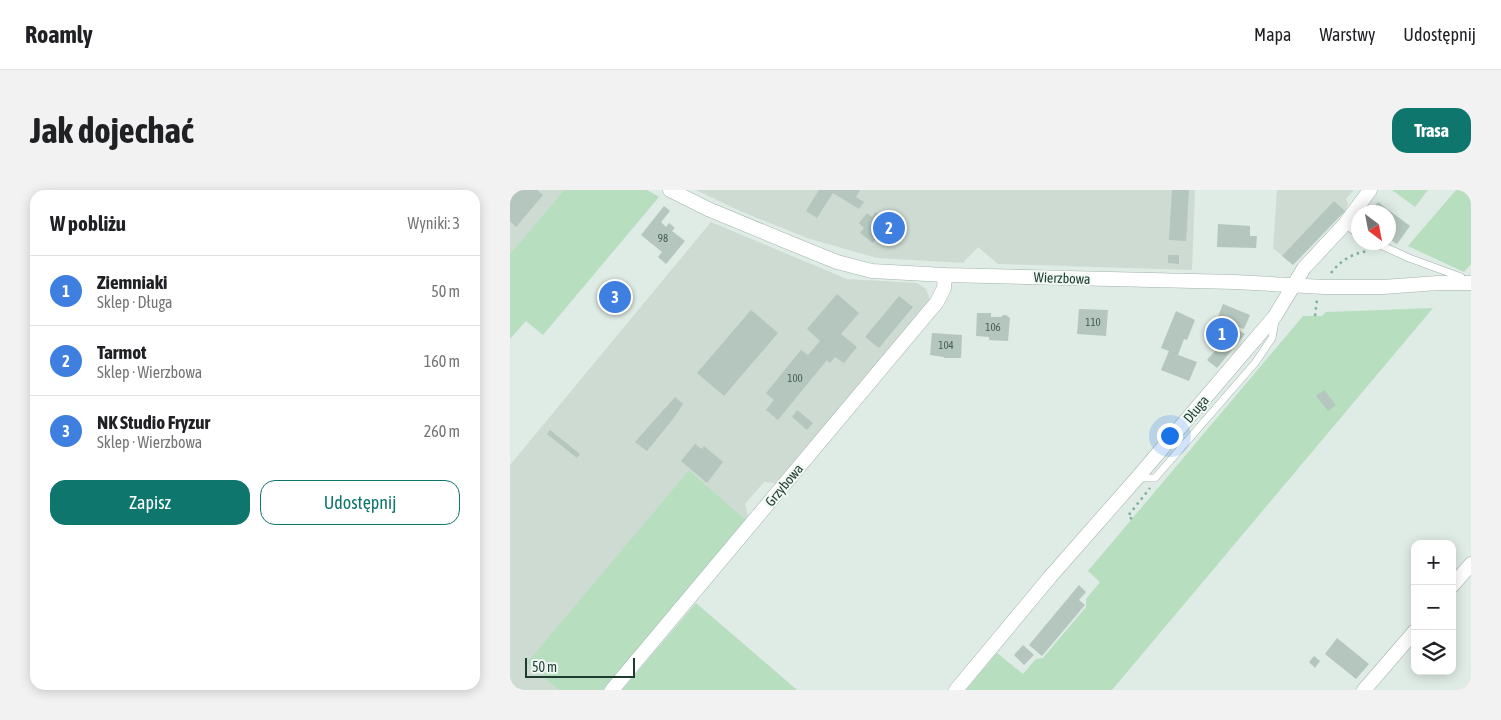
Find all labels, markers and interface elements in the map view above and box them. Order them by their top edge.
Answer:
text: Roamly [25,21,93,48]
text: Mapa [1254,24,1291,45]
text: Warstwy [1319,24,1375,45]
text: Udostępnij [1403,24,1476,45]
button: Trasa [1392,108,1471,153]
text: Jak dojechać [30,110,194,150]
north arrow [1351,205,1396,250]
pin: 2 [873,209,905,247]
text: W pobliżu [50,211,126,235]
text: Wyniki: 3 [408,214,460,232]
house number: 98 [658,232,668,244]
street label: Wierzbowa [1033,269,1091,287]
text: Ziemniaki [97,271,167,293]
pin: 3 [599,278,631,316]
text: 1 [62,282,70,300]
text: 50 m [431,282,460,300]
text: Sklep · Długa [97,293,172,311]
pin: 1 [1206,315,1238,353]
house number: 110 [1085,316,1101,328]
house number: 106 [985,321,1001,333]
house number: 104 [938,339,954,351]
text: Tarmot [97,341,147,363]
text: 2 [62,352,70,370]
text: 160 m [424,352,460,370]
text: Sklep · Wierzbowa [97,363,202,381]
house number: 100 [787,372,803,384]
street label: Długa [1180,392,1212,426]
text: NK Studio Fryzur [97,411,210,433]
text: 3 [62,422,70,440]
text: 260 m [424,422,460,440]
your location [1157,423,1183,449]
text: Sklep · Wierzbowa [97,433,202,451]
street label: Grzybowa [762,461,806,509]
button: Zapisz [50,480,250,525]
button: Udostępnij [260,480,460,525]
map controls [1411,540,1456,675]
button: + [1411,540,1456,585]
button: − [1411,585,1456,630]
button: layers [1411,630,1456,675]
scale bar [525,655,635,678]
text: 50 m [532,659,557,675]

